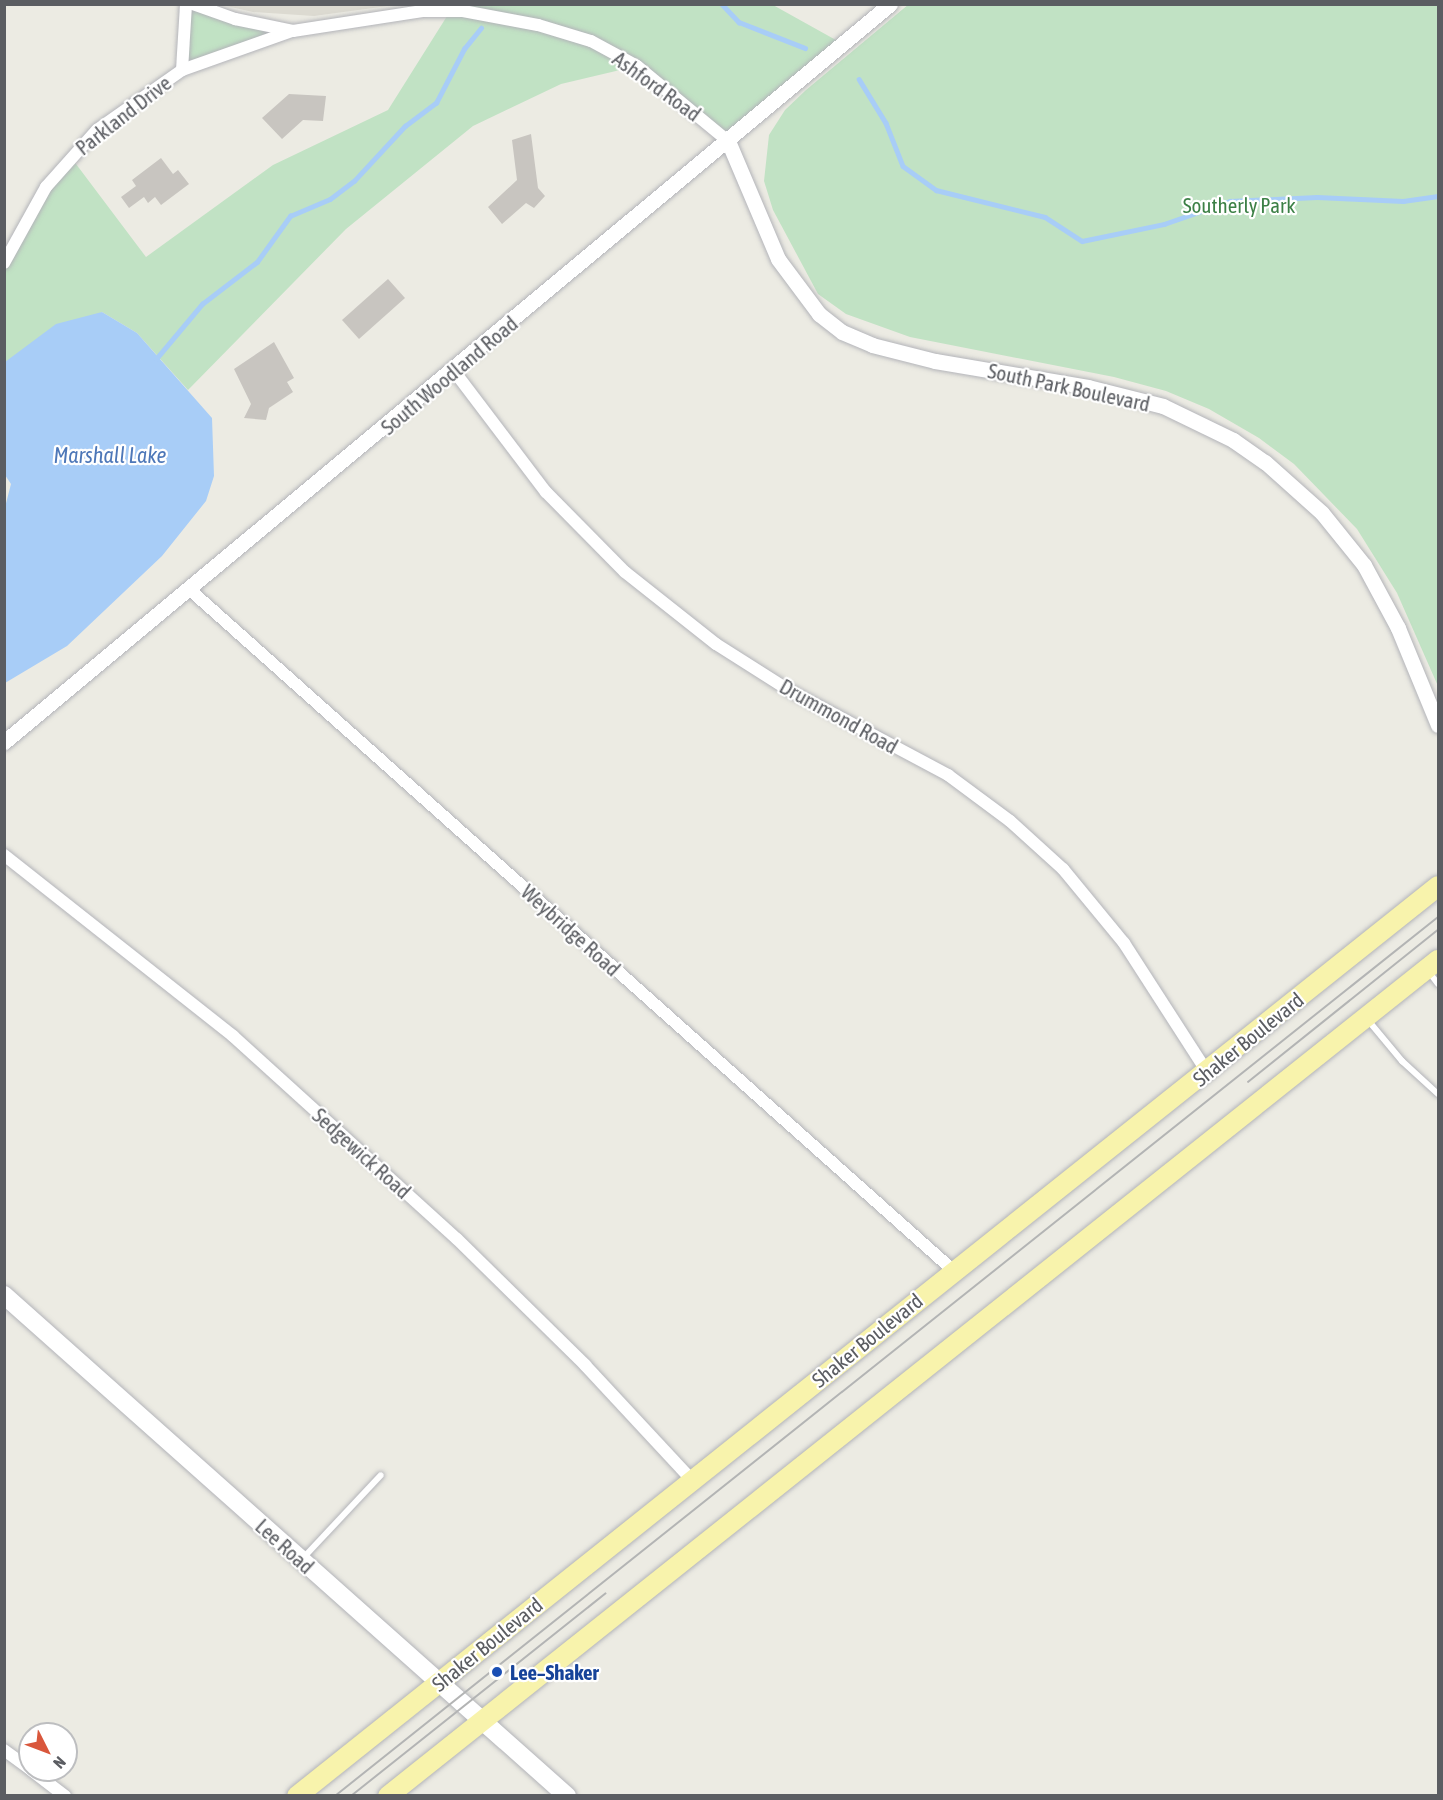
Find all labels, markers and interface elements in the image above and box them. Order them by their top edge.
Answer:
street label: Ashford Road [608,46,706,126]
street label: Parkland Drive [70,70,176,160]
park label: Southerly Park [1183,192,1295,218]
street label: South Woodland Road [376,310,522,440]
street label: South Park Boulevard [986,358,1152,416]
water label: Marshall Lake [54,443,166,469]
street label: Drummond Road [775,673,903,759]
street label: Weybridge Road [516,879,626,981]
street label: Shaker Boulevard [1188,987,1308,1091]
street label: Sedgewick Road [308,1102,416,1204]
street label: Shaker Boulevard [807,1288,927,1392]
street label: Lee Road [251,1513,319,1579]
street label: Shaker Boulevard [427,1592,547,1696]
place label: Lee–Shaker [510,1659,599,1685]
marker: Lee–Shaker [488,1663,506,1681]
north arrow [18,1722,78,1782]
text: N [50,1753,70,1772]

